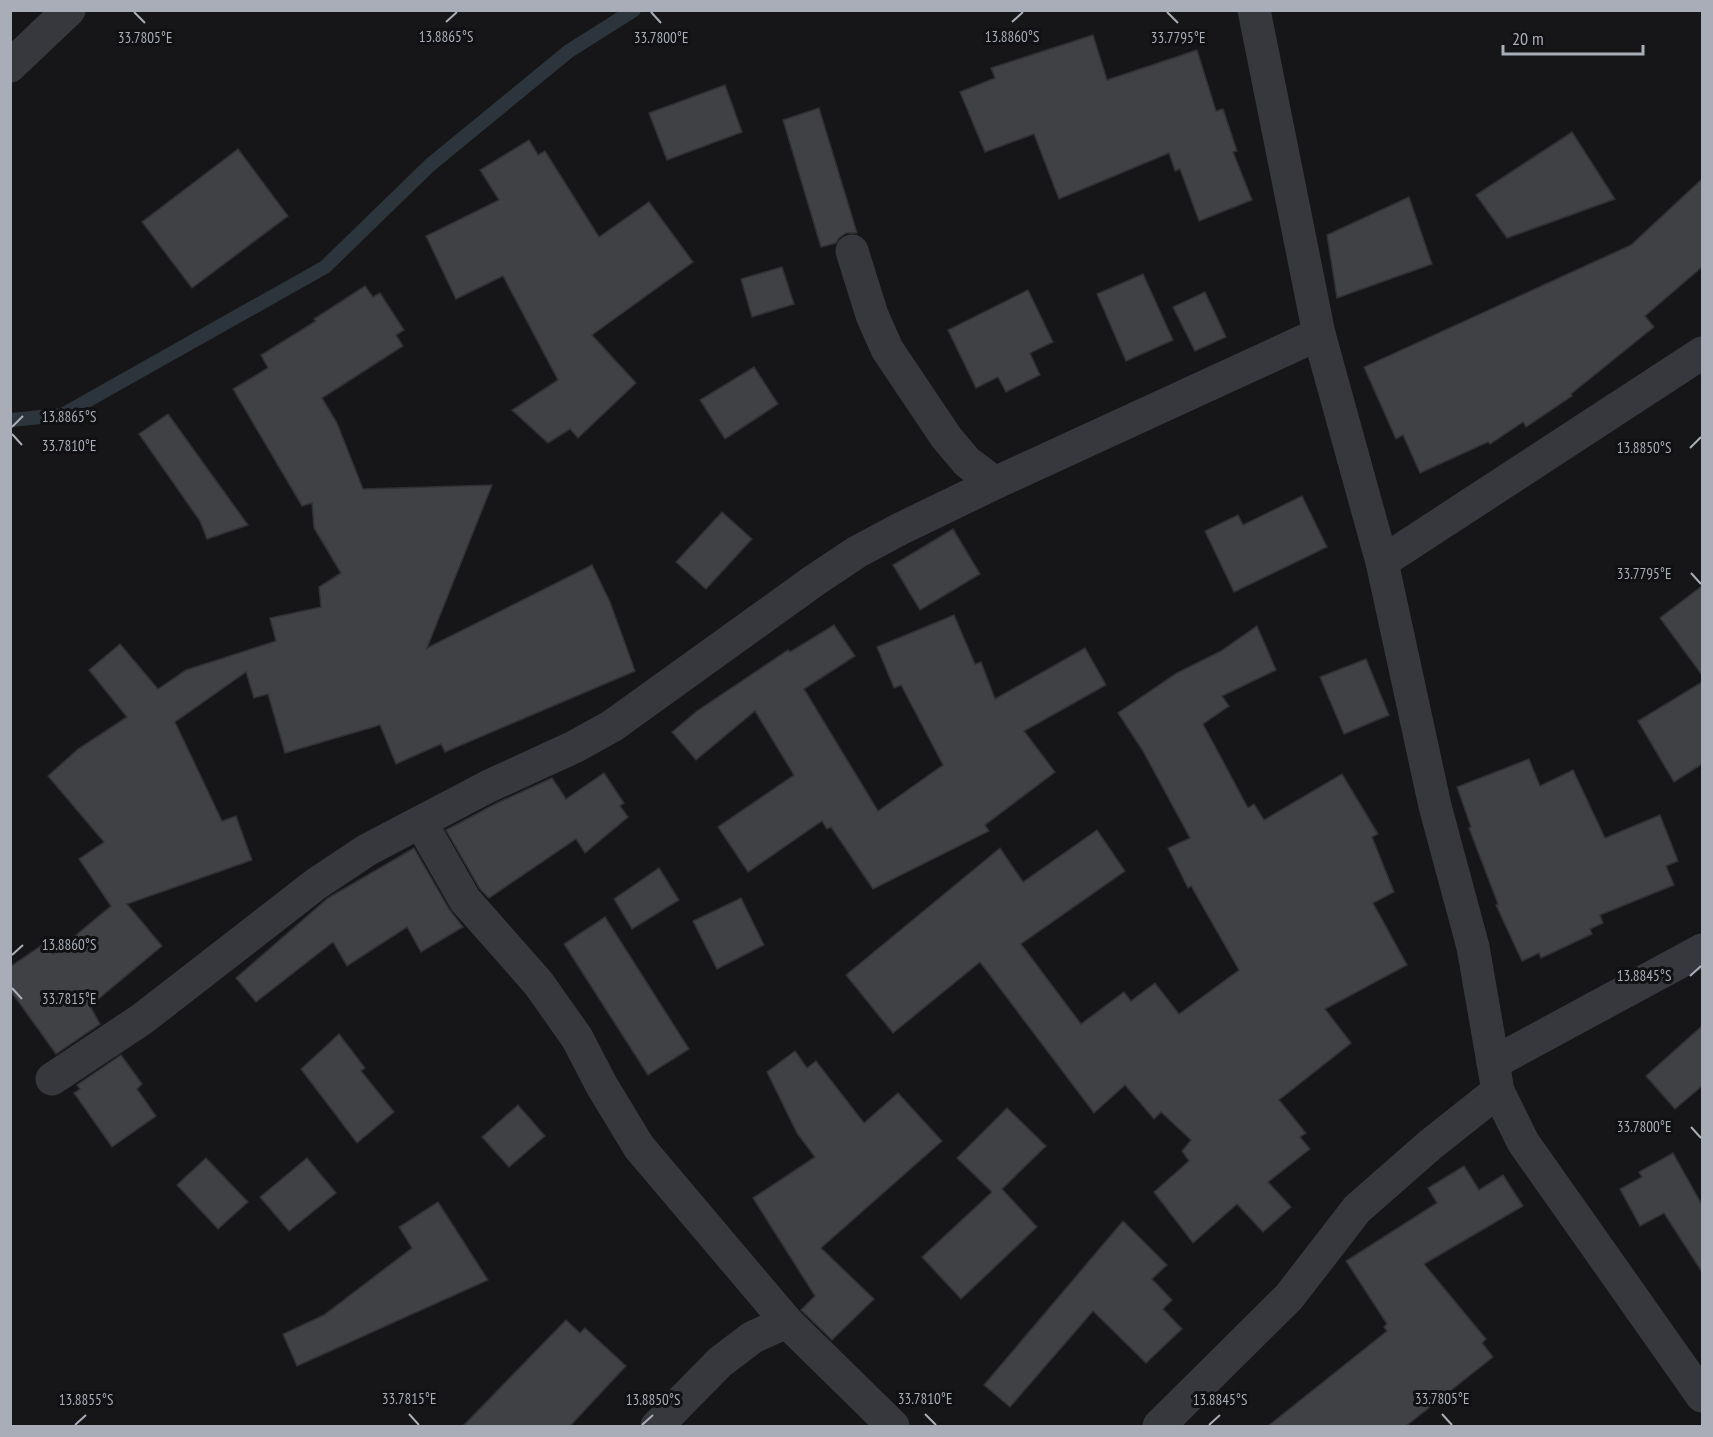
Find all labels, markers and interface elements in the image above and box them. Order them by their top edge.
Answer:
scale bar [1503,18,1642,56]
text: 13.8865°S [419,27,473,46]
text: 13.8860°S [985,27,1039,46]
text: 20 m [1512,27,1544,50]
text: 33.7805°E [118,28,172,47]
text: 33.7800°E [634,28,688,47]
text: 33.7795°E [1151,28,1205,47]
text: 13.8865°S [42,407,96,426]
text: 33.7810°E [42,436,96,455]
text: 13.8850°S [1617,438,1671,457]
text: 33.7795°E [1617,564,1671,583]
text: 13.8860°S [42,935,96,954]
text: 13.8845°S [1617,966,1671,985]
text: 33.7815°E [42,989,96,1008]
text: 33.7800°E [1617,1117,1671,1136]
text: 33.7815°E [382,1389,436,1408]
text: 33.7810°E [898,1389,952,1408]
text: 33.7805°E [1415,1389,1469,1408]
text: 13.8855°S [59,1390,113,1409]
text: 13.8850°S [626,1390,680,1409]
text: 13.8845°S [1193,1390,1247,1409]

